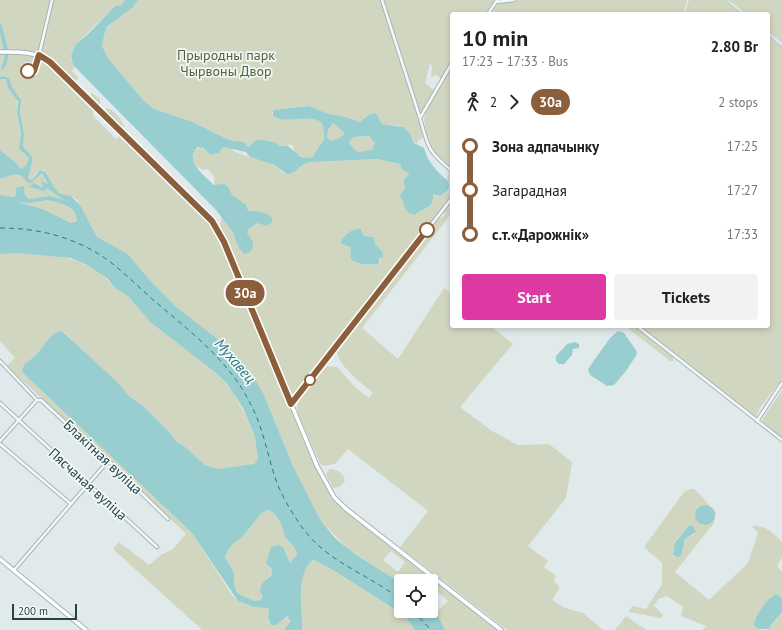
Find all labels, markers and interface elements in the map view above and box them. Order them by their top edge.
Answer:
text: 10 min [462,24,528,52]
text: 2.80 Br [711,37,758,56]
park label: Прыродны парк Чырвоны Двор [177,46,275,80]
text: 17:23 – 17:33 · Bus [462,53,568,70]
unlabelled marker [20,63,36,79]
icon: walk [462,91,484,113]
icon: forward [503,91,525,113]
text: 30а [539,93,562,111]
text: 2 [490,94,497,111]
text: 2 stops [718,94,758,111]
text: Зона адпачынку [492,137,599,156]
text: 17:25 [727,138,758,155]
text: Загарадная [492,181,567,200]
text: 17:27 [727,182,758,199]
unlabelled marker [419,222,435,238]
text: с.т.«Дарожнік» [492,225,589,244]
text: 17:33 [727,226,758,243]
button: Start [462,274,606,320]
button: Tickets [614,274,758,320]
line badge: 30а [222,280,268,306]
text: 30а [234,284,256,302]
water label: Мухавец [211,334,260,387]
unlabelled marker [304,374,316,386]
street label: Блакітная вуліца [60,416,146,498]
street label: Пясчаная вуліца [45,444,131,524]
map controls [394,574,438,618]
button: locate [394,574,438,618]
scale bar [12,602,77,621]
text: 200 m [18,604,48,618]

